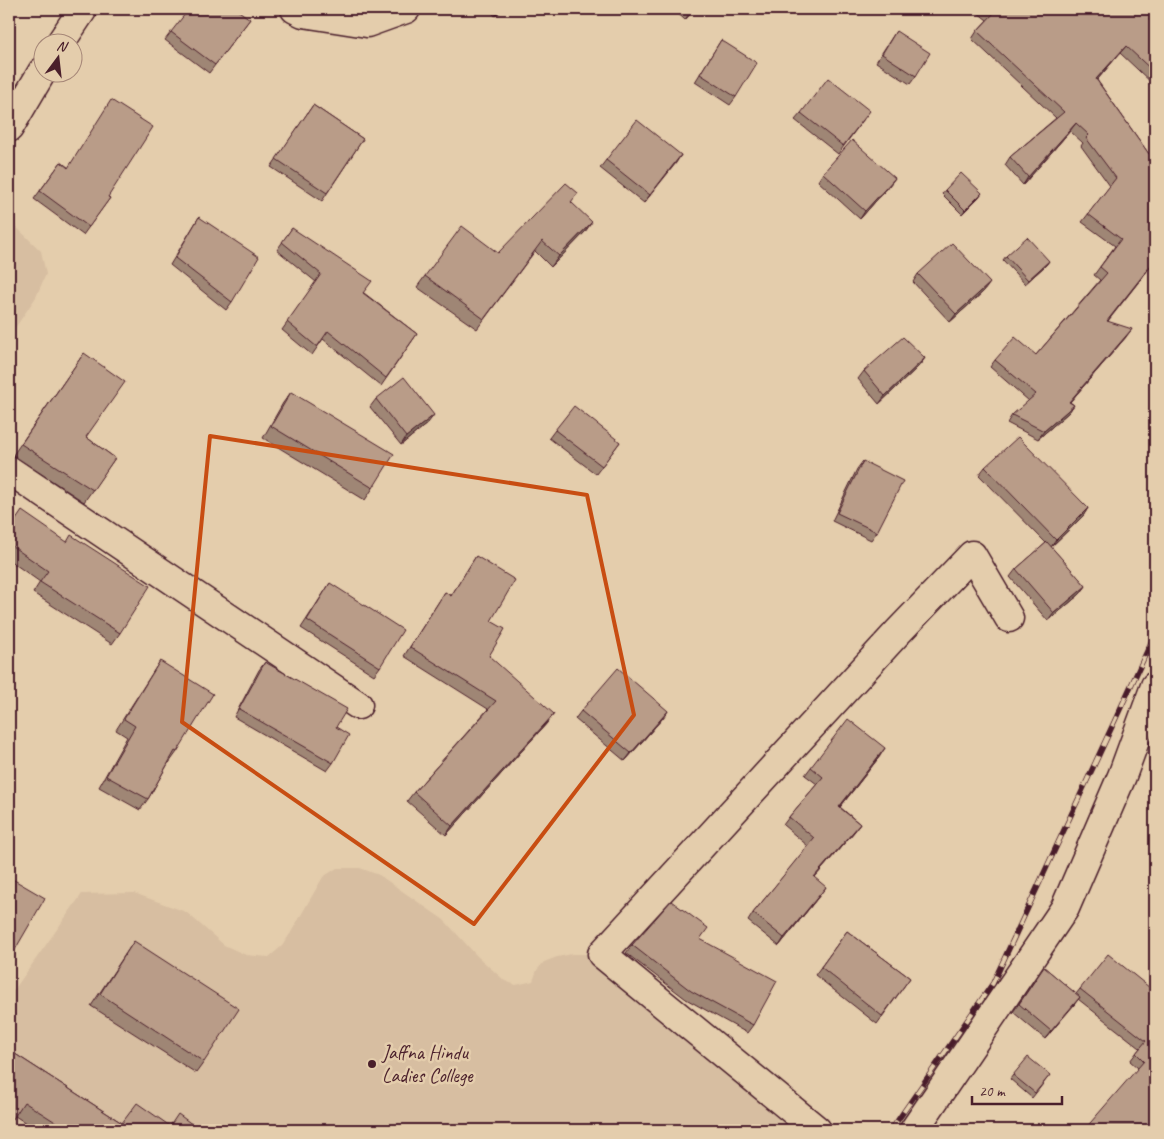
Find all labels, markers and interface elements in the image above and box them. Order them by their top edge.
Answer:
north arrow [32,32,82,82]
text: N [55,37,70,56]
place label: Jaffna Hindu Ladies College [381,1040,474,1088]
marker: Jaffna Hindu Ladies College [366,1058,378,1070]
scale bar [972,1074,1062,1106]
text: 20 m [979,1082,1006,1101]

